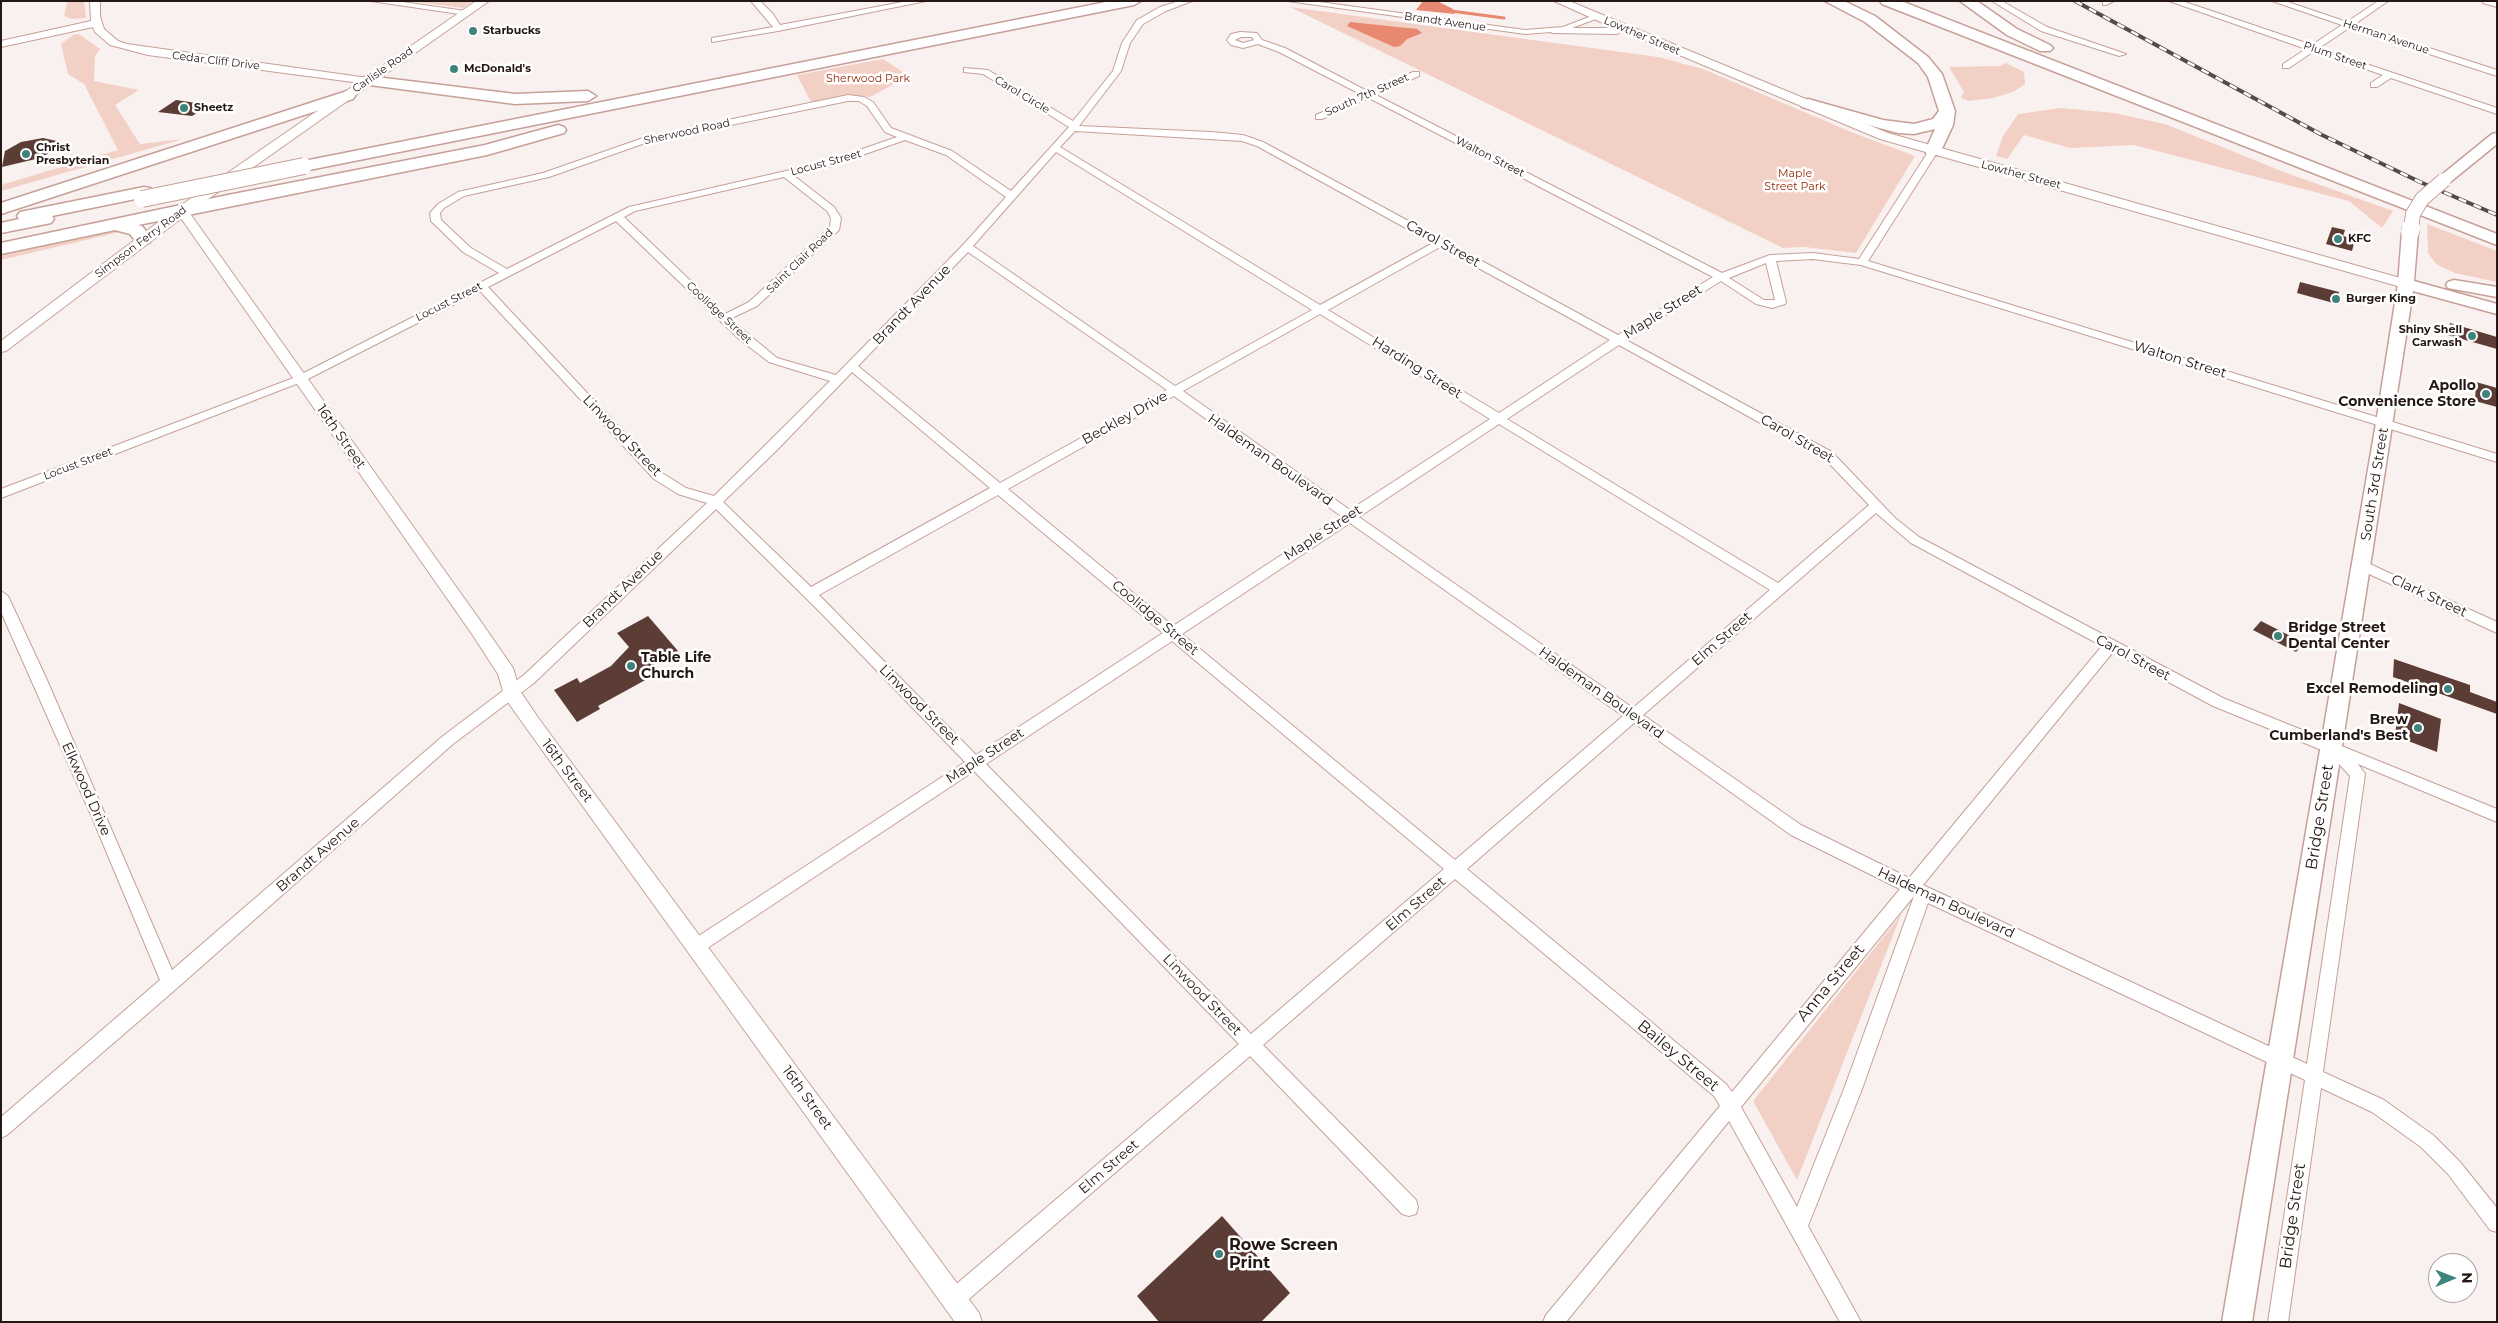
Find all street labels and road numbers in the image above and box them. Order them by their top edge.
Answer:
street label: Brandt Avenue [1403,10,1487,34]
street label: Lowther Street [1602,14,1682,58]
street label: Herman Avenue [2341,17,2431,57]
street label: Plum Street [2302,39,2368,73]
street label: Carlisle Road [350,44,416,96]
street label: Cedar Cliff Drive [171,49,261,73]
street label: South 7th Street [1323,71,1411,119]
street label: Carol Circle [992,73,1052,117]
street label: Sherwood Road [643,116,731,148]
street label: Walton Street [1453,134,1527,180]
street label: Locust Street [789,147,863,179]
street label: Lowther Street [1980,158,2062,192]
street label: Simpson Ferry Road [93,203,189,281]
street label: Carol Street [1403,217,1483,271]
street label: Saint Clair Road [764,226,836,296]
street label: Brandt Avenue [870,261,954,349]
street label: Coolidge Street [683,279,755,347]
street label: Locust Street [414,280,484,324]
street label: Maple Street [1621,281,1705,343]
street label: Harding Street [1369,333,1465,403]
street label: Walton Street [2131,338,2229,382]
street label: Beckley Drive [1079,388,1171,448]
street label: Linwood Street [579,392,665,480]
street label: 16th Street [313,402,369,472]
street label: Haldeman Boulevard [1204,410,1336,510]
street label: Carol Street [1757,411,1837,467]
street label: South 3rd Street [2358,426,2392,542]
street label: Locust Street [42,445,114,483]
street label: Maple Street [1281,502,1365,564]
street label: Brandt Avenue [579,547,667,631]
street label: Clark Street [2388,571,2470,621]
street label: Coolidge Street [1108,577,1202,659]
street label: Elm Street [1689,608,1755,670]
street label: Carol Street [2093,631,2173,685]
street label: Haldeman Boulevard [1535,643,1667,743]
street label: Linwood Street [875,661,963,749]
street label: Maple Street [943,725,1027,787]
street label: 16th Street [538,736,596,806]
street label: Elkwood Drive [58,740,114,838]
street label: Bridge Street [2302,763,2338,871]
street label: Brandt Avenue [273,814,363,896]
street label: Haldeman Boulevard [1875,864,2017,942]
street label: Elm Street [1383,873,1449,935]
street label: Anna Street [1793,940,1869,1026]
street label: Linwood Street [1159,951,1245,1039]
street label: Bailey Street [1633,1016,1723,1096]
street label: 16th Street [778,1063,836,1133]
street label: Elm Street [1076,1136,1142,1198]
street label: Bridge Street [2276,1162,2310,1270]

